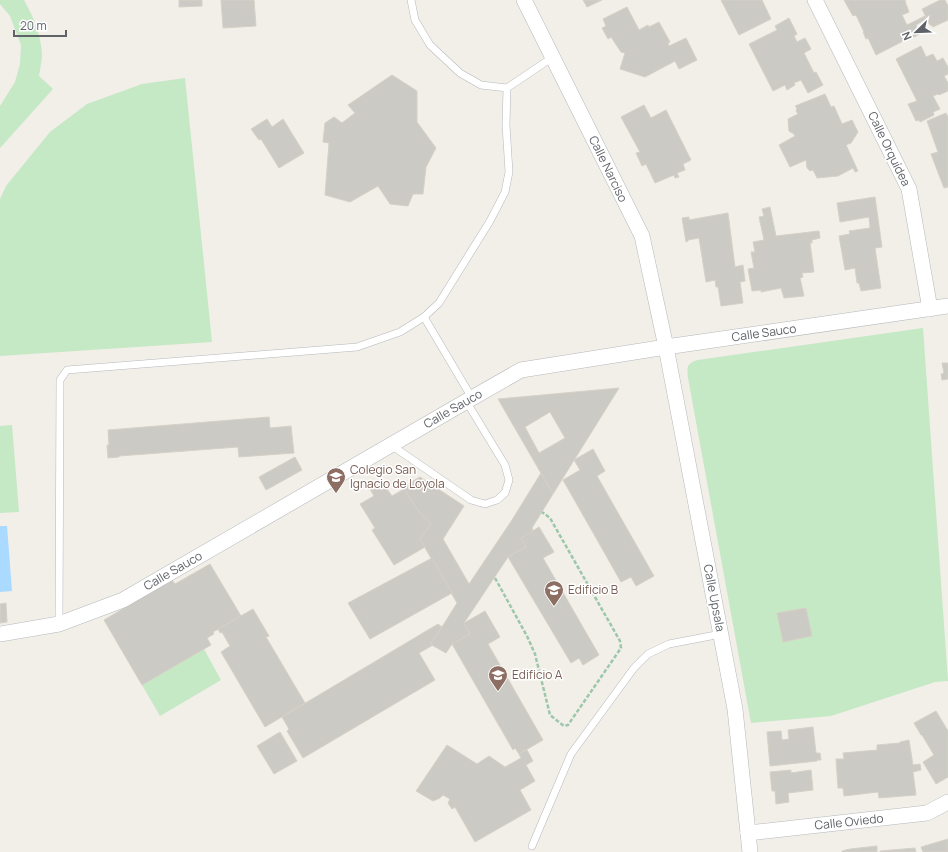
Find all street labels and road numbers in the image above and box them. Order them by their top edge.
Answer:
street label: Calle Orquídea [864,109,915,189]
street label: Calle Narciso [585,133,632,205]
street label: Calle Sauco [731,320,797,345]
street label: Calle Sauco [420,385,485,432]
street label: Calle Sauco [140,547,205,594]
street label: Calle Upsala [700,563,729,633]
street label: Calle Oviedo [814,809,884,834]

